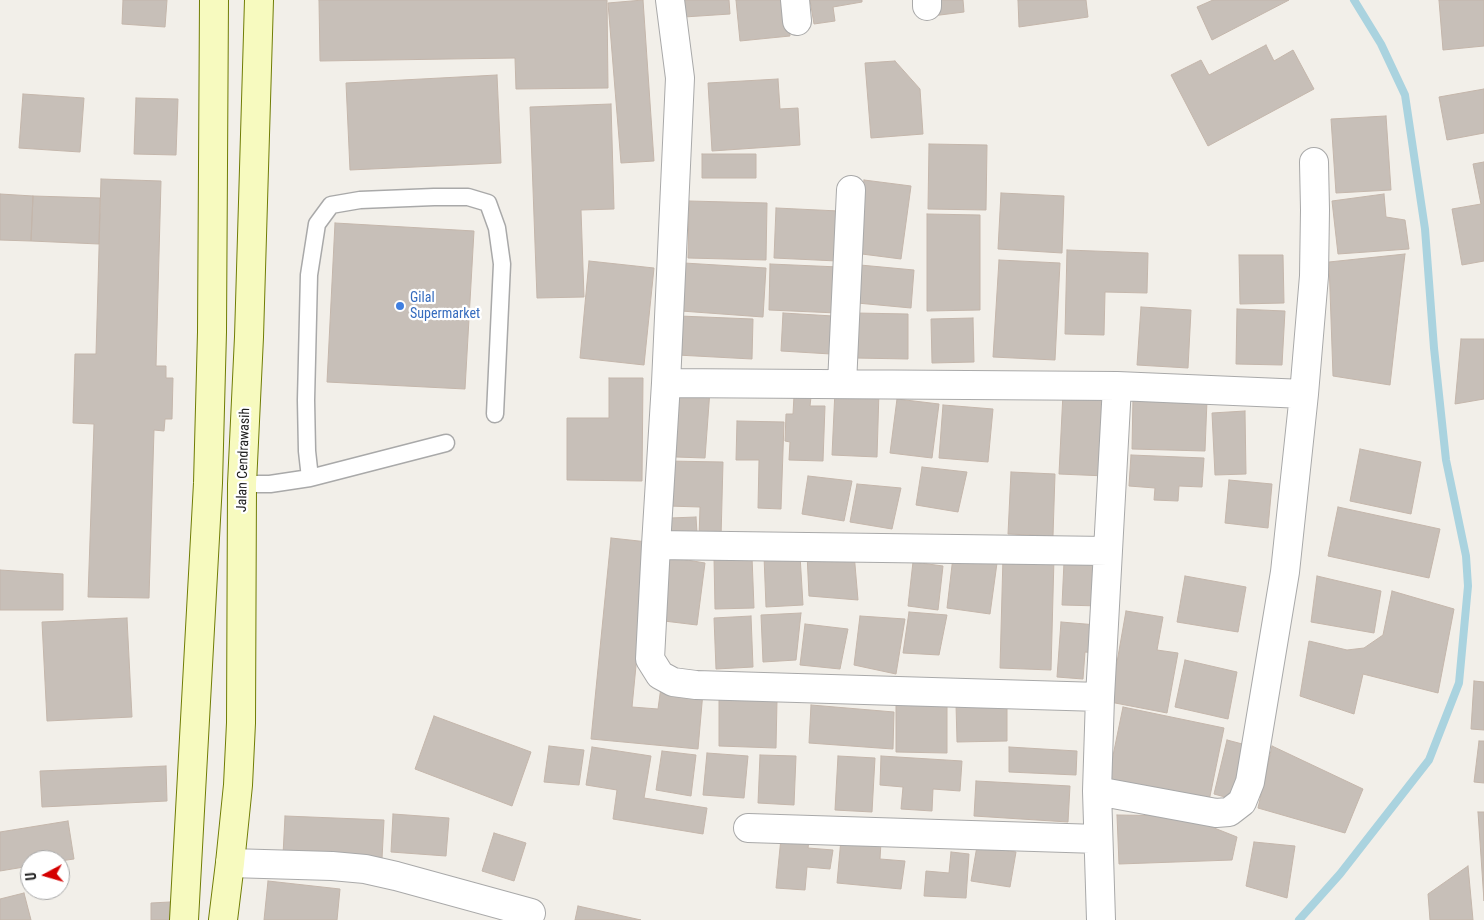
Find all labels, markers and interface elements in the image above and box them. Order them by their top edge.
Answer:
place label: Gilal Supermarket [410,290,480,322]
marker: Gilal Supermarket [394,300,406,312]
street label: Jalan Cendrawasih [234,408,254,512]
north arrow [20,850,70,900]
text: U [23,872,39,881]

